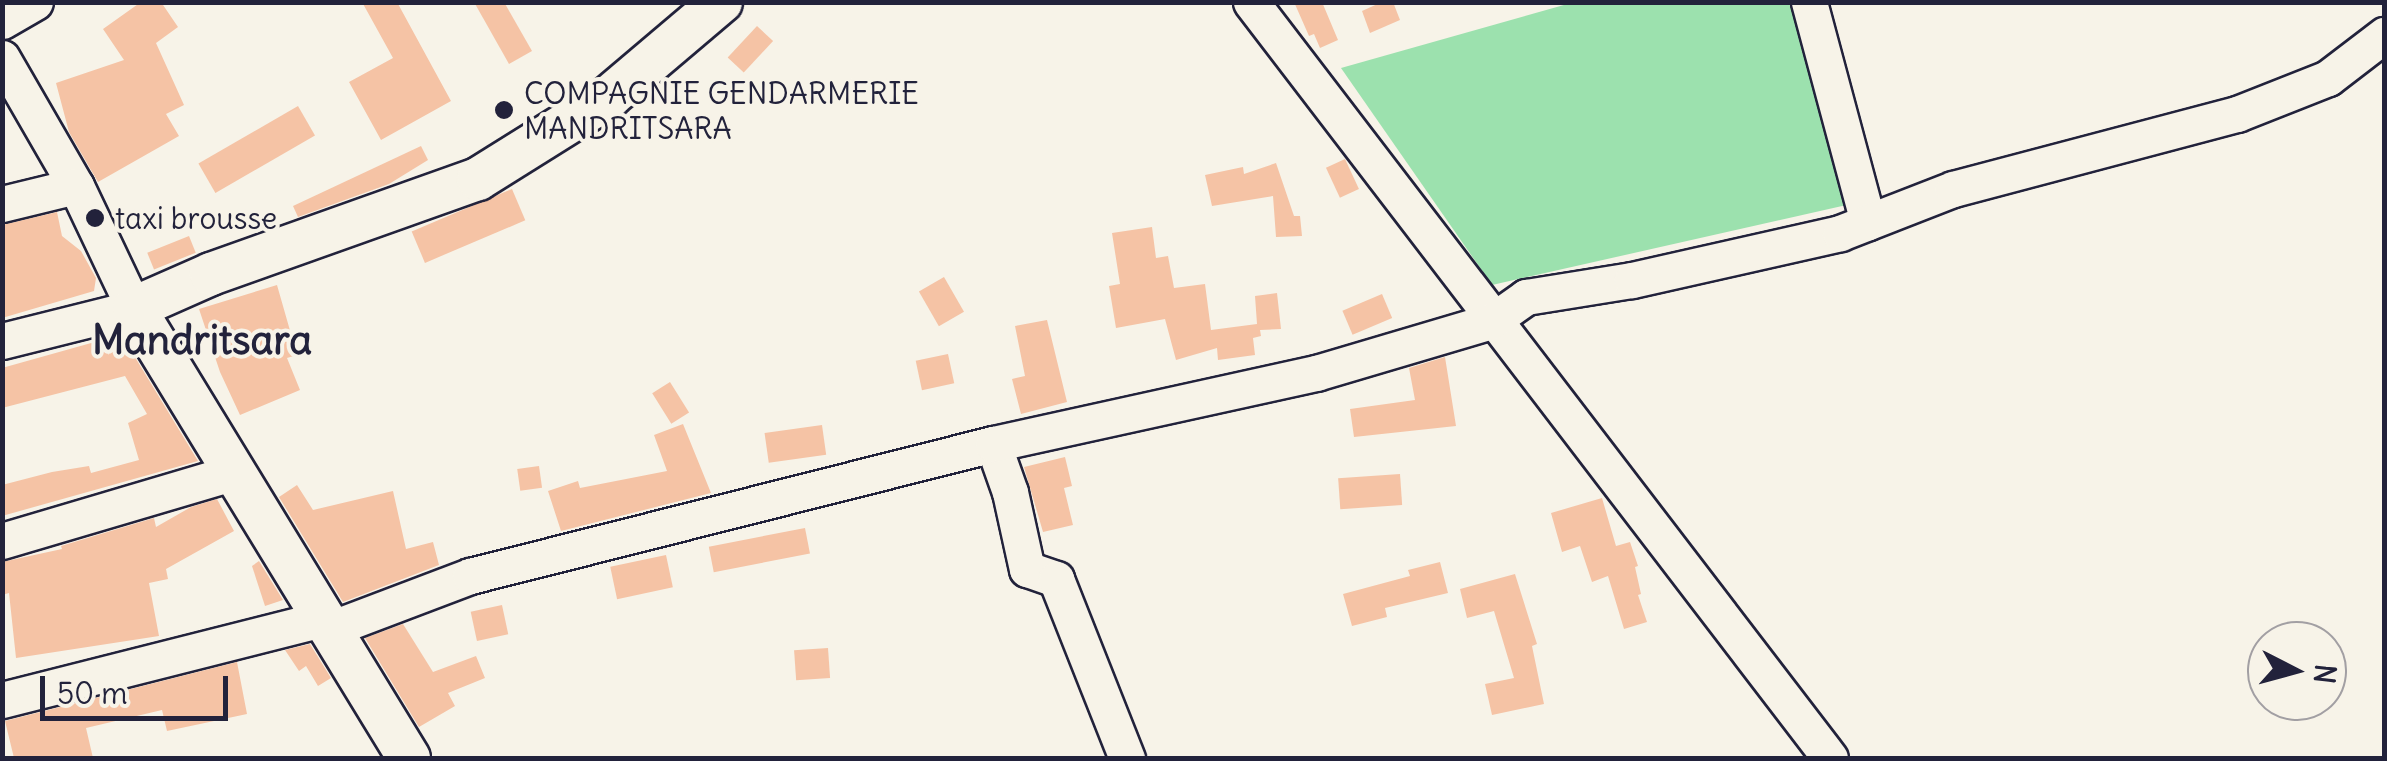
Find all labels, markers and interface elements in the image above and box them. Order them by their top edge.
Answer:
place label: COMPAGNIE GENDARMERIE MANDRITSARA [524,75,919,146]
marker: COMPAGNIE GENDARMERIE MANDRITSARA [493,99,515,121]
place label: taxi brousse [115,200,277,236]
marker: taxi brousse [84,207,106,229]
district label: Mandritsara [92,316,312,364]
north arrow [2247,621,2347,721]
scale bar [45,656,232,718]
text: N [2306,662,2344,685]
text: 50 m [57,674,127,712]

